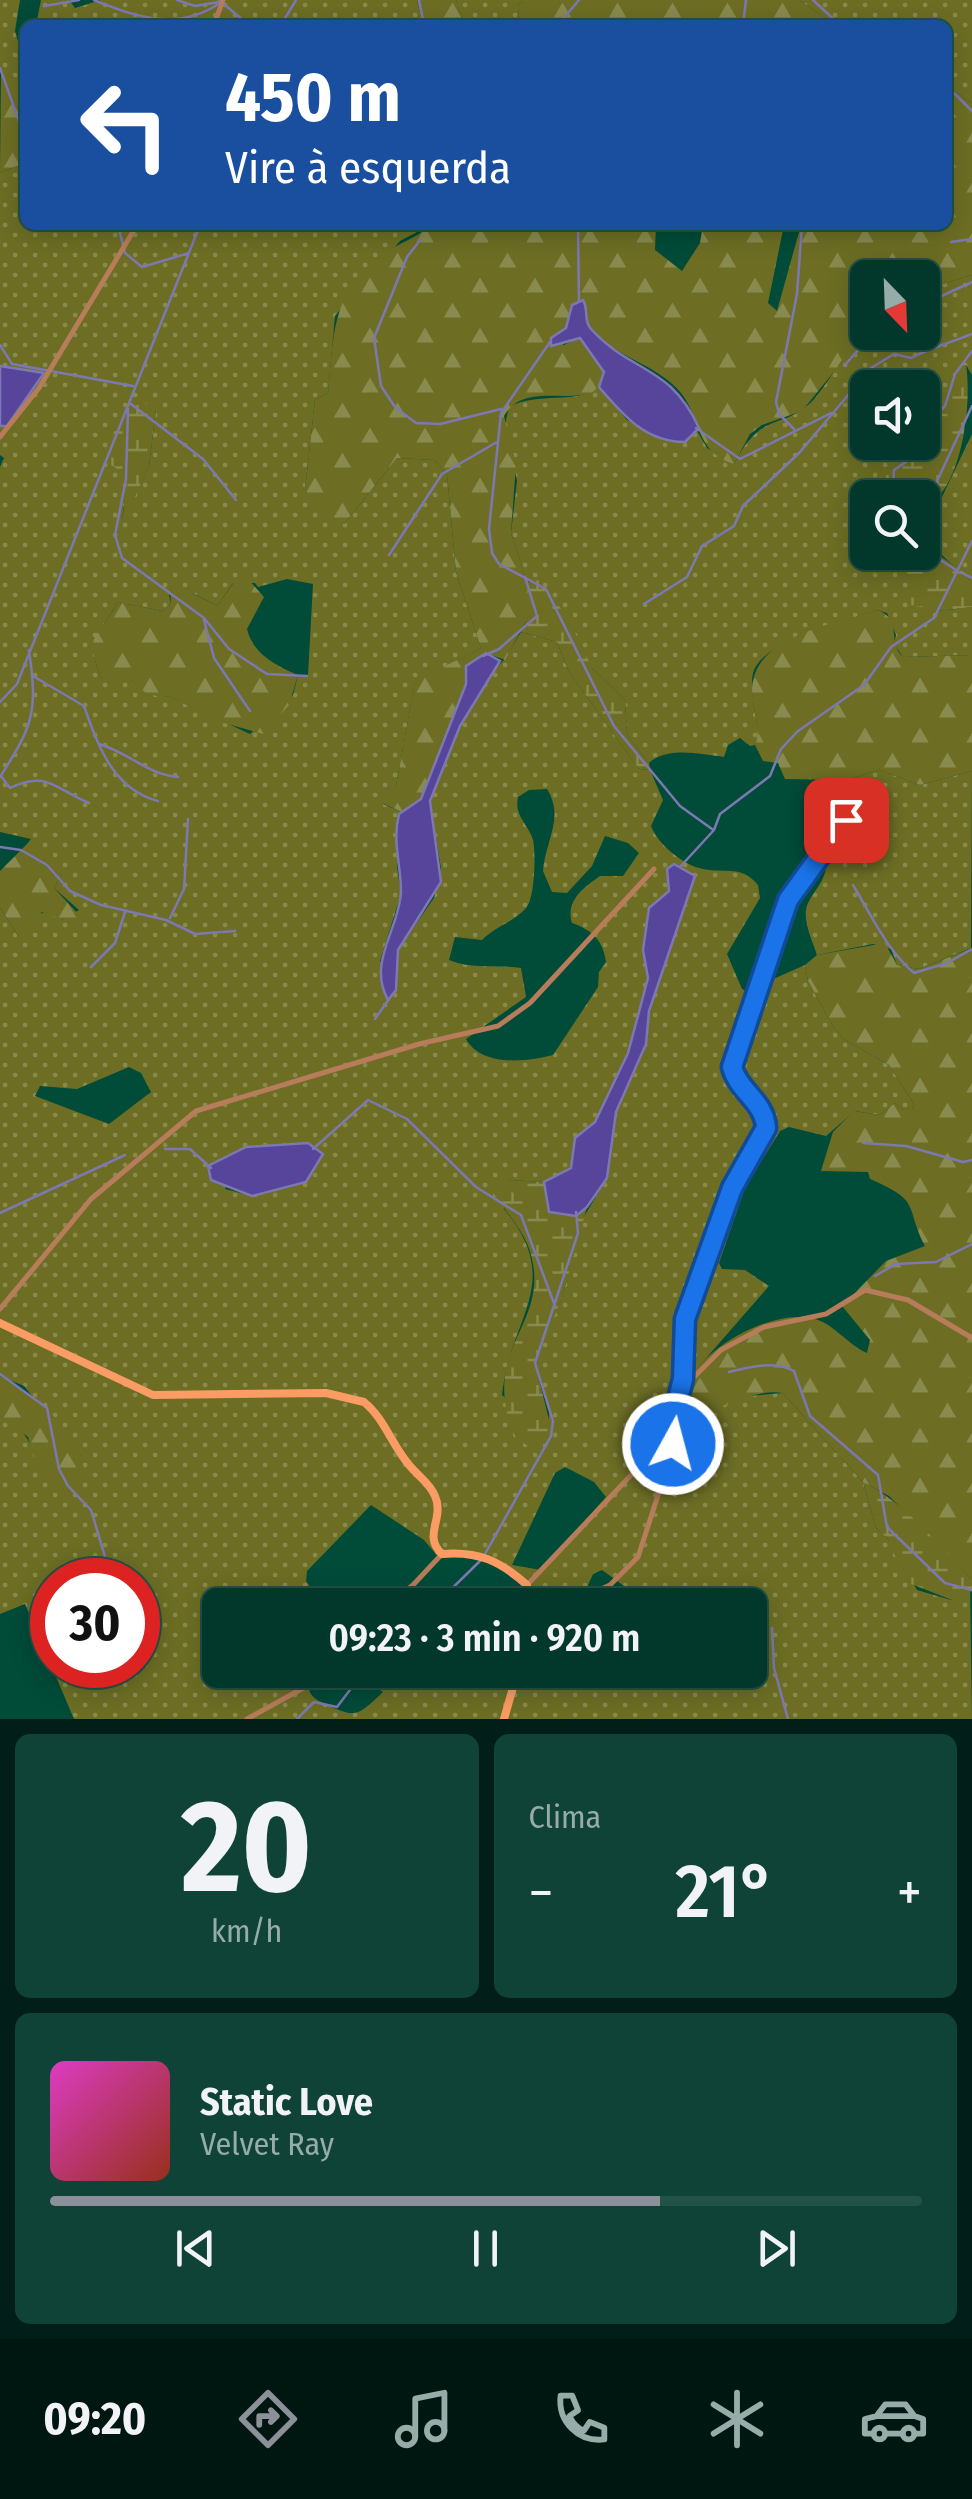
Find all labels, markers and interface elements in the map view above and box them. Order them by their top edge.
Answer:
text: 450 m [225,56,401,140]
icon: left [60,60,190,190]
text: Vire à esquerda [225,141,511,195]
north arrow [850,260,940,350]
map controls [850,260,940,570]
button: sound [850,370,940,460]
button: search [850,480,940,570]
pin [804,778,889,863]
icon: arrive [819,793,874,848]
position arrow [621,1392,725,1496]
speed limit sign: 30 [30,1558,160,1688]
text: 09:23 · 3 min · 920 m [329,1615,640,1661]
text: 20 [181,1769,312,1925]
text: Clima [529,1798,601,1836]
text: 21° [675,1847,775,1937]
text: − [529,1860,553,1926]
text: + [897,1860,922,1926]
text: km/h [211,1912,282,1950]
text: Static Love [200,2079,373,2125]
text: Velvet Ray [200,2125,334,2163]
icon: previous [168,2221,223,2276]
icon: pause [458,2221,513,2276]
icon: next [749,2221,804,2276]
icon: directions [233,2384,303,2454]
icon: music [389,2384,459,2454]
icon: phone [546,2384,616,2454]
icon: climate [702,2384,772,2454]
icon: car [859,2384,929,2454]
text: 09:20 [43,2392,146,2446]

